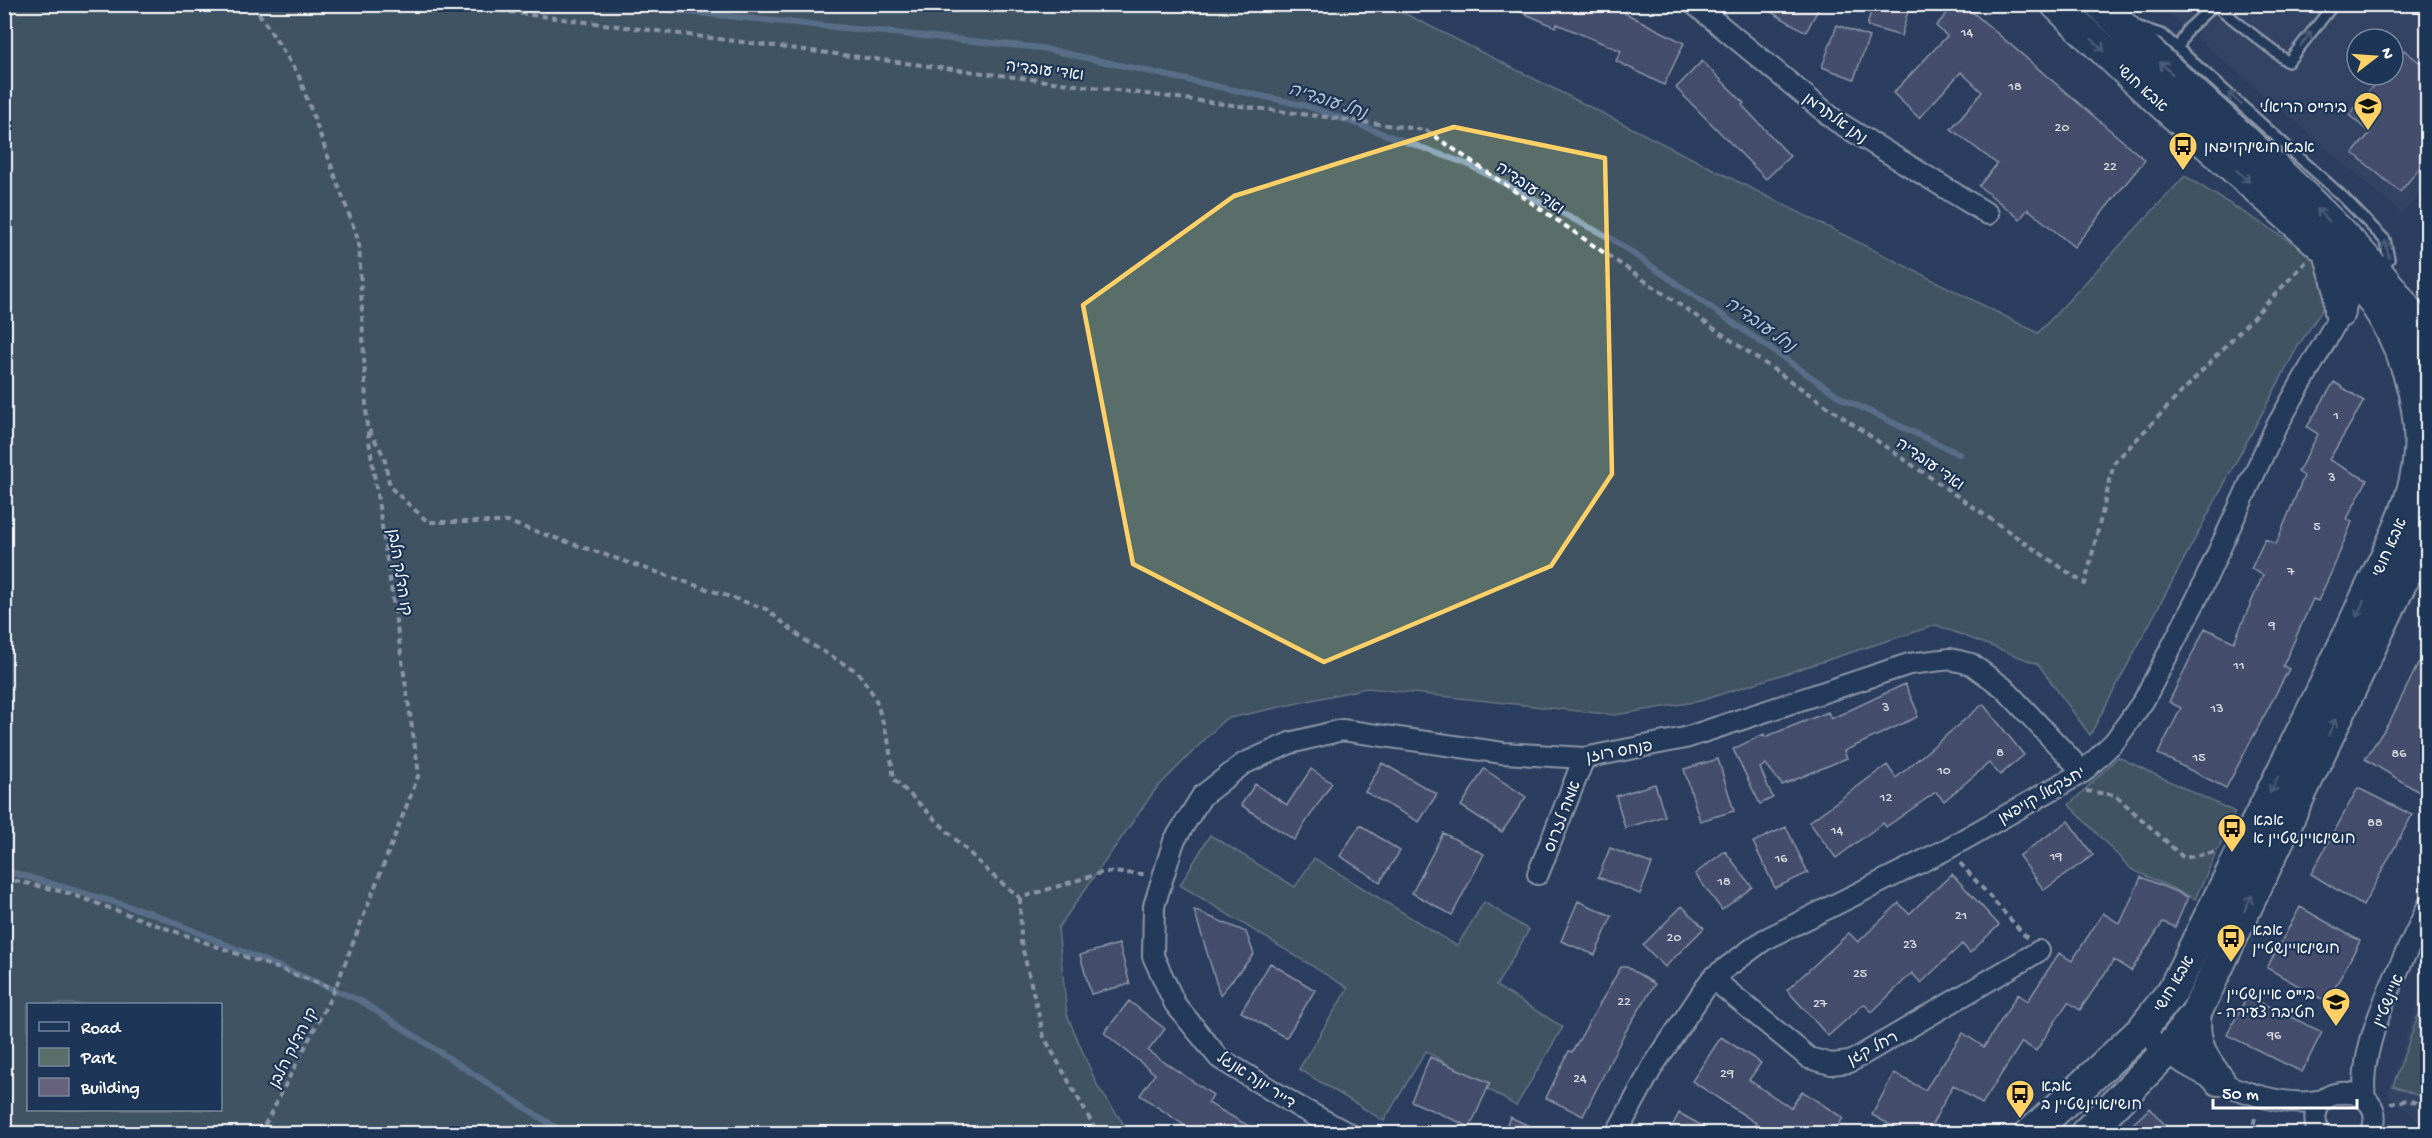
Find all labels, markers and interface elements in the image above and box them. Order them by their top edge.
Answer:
house number: 14 [1960,25,1974,42]
north arrow [2345,27,2405,87]
one-way arrow [2300,31,2313,47]
one-way arrow [2091,38,2106,53]
text: N [2375,46,2397,62]
street label: ואדי עובדיה [1004,58,1085,87]
street label: אבא חושי [2111,61,2171,118]
one-way arrow [2158,61,2173,75]
water label: נחל עובדיה [1285,79,1371,125]
house number: 18 [2007,79,2022,96]
street label: נתן אלתרמן [1798,89,1871,149]
school or university icon: ביה"ס הריאלי [2352,90,2384,132]
one-way arrow [2228,92,2243,106]
place label: ביה"ס הריאלי [2260,98,2347,119]
house number: 20 [2055,120,2069,137]
bus stop icon: אבא חושי/קויפמן [2167,130,2199,172]
place label: אבא חושי/קויפמן [2204,140,2315,159]
house number: 22 [2103,159,2117,176]
street label: ואדי עובדיה [1491,160,1567,220]
one-way arrow [2235,169,2250,183]
one-way arrow [2316,208,2331,223]
one-way arrow [2381,240,2392,259]
water label: נחל עובדיה [1720,293,1801,359]
house number: 1 [2332,408,2339,425]
street label: ואדי עובדיה [1891,436,1967,496]
house number: 3 [2327,470,2336,487]
street label: אבא חושי [2370,516,2413,581]
house number: 5 [2313,519,2321,536]
street label: קו הדלק הלבן [381,527,416,618]
house number: 7 [2286,564,2295,581]
one-way arrow [2353,600,2365,618]
house number: 9 [2267,618,2276,635]
house number: 11 [2232,658,2245,675]
house number: 3 [1881,700,1890,717]
house number: 13 [2210,701,2223,718]
one-way arrow [2326,718,2338,736]
street label: פנחס רוזן [1585,738,1654,769]
house number: 8 [1996,745,2004,762]
house number: 86 [2392,746,2407,763]
house number: 15 [2191,750,2206,767]
house number: 10 [1936,763,1951,780]
street label: יחזקאל קויפמן [1995,763,2090,830]
one-way arrow [2268,775,2280,793]
street label: אמה לזרוס [1540,778,1587,856]
house number: 12 [1879,790,1892,807]
bus stop icon: אבא חושי/איינשטיין א [2216,812,2248,854]
place label: אבא חושי/איינשטיין א [2253,813,2356,850]
house number: 88 [2367,815,2383,832]
house number: 14 [1830,823,1844,840]
house number: 19 [2049,849,2062,866]
house number: 16 [1774,851,1788,868]
house number: 18 [1716,874,1731,891]
one-way arrow [2243,895,2255,913]
house number: 21 [1955,908,1967,925]
bus stop icon: אבא חושי/איינשטיין [2215,922,2247,964]
place label: אבא חושי/איינשטיין [2252,923,2340,960]
house number: 20 [1667,930,1681,947]
house number: 23 [1903,937,1917,954]
street label: אבא חושי [2152,953,2200,1017]
house number: 25 [1853,966,1867,983]
street label: איינשטיין [2370,972,2410,1031]
place label: בי"ס איינשטיין - חטיבה צעירה [2217,986,2315,1024]
school or university icon: בי"ס איינשטיין - חטיבה צעירה [2320,986,2352,1028]
house number: 22 [1617,994,1631,1011]
house number: 27 [1813,996,1828,1013]
legend [27,1003,222,1111]
street label: קו הדלק הלבן [265,1004,324,1092]
text: Road [81,1019,122,1040]
street label: רחל קגן [1844,1028,1902,1071]
house number: 96 [2266,1028,2282,1045]
street label: ד''ר יונה אנגל [1212,1048,1299,1114]
text: Park [80,1049,117,1070]
house number: 29 [1720,1066,1734,1083]
house number: 24 [1573,1071,1587,1088]
scale bar [2213,1072,2357,1110]
bus stop icon: אבא חושי/איינשטיין ב [2004,1078,2036,1120]
text: Building [80,1079,140,1100]
place label: אבא חושי/איינשטיין ב [2041,1079,2142,1116]
text: 50 m [2222,1085,2259,1106]

